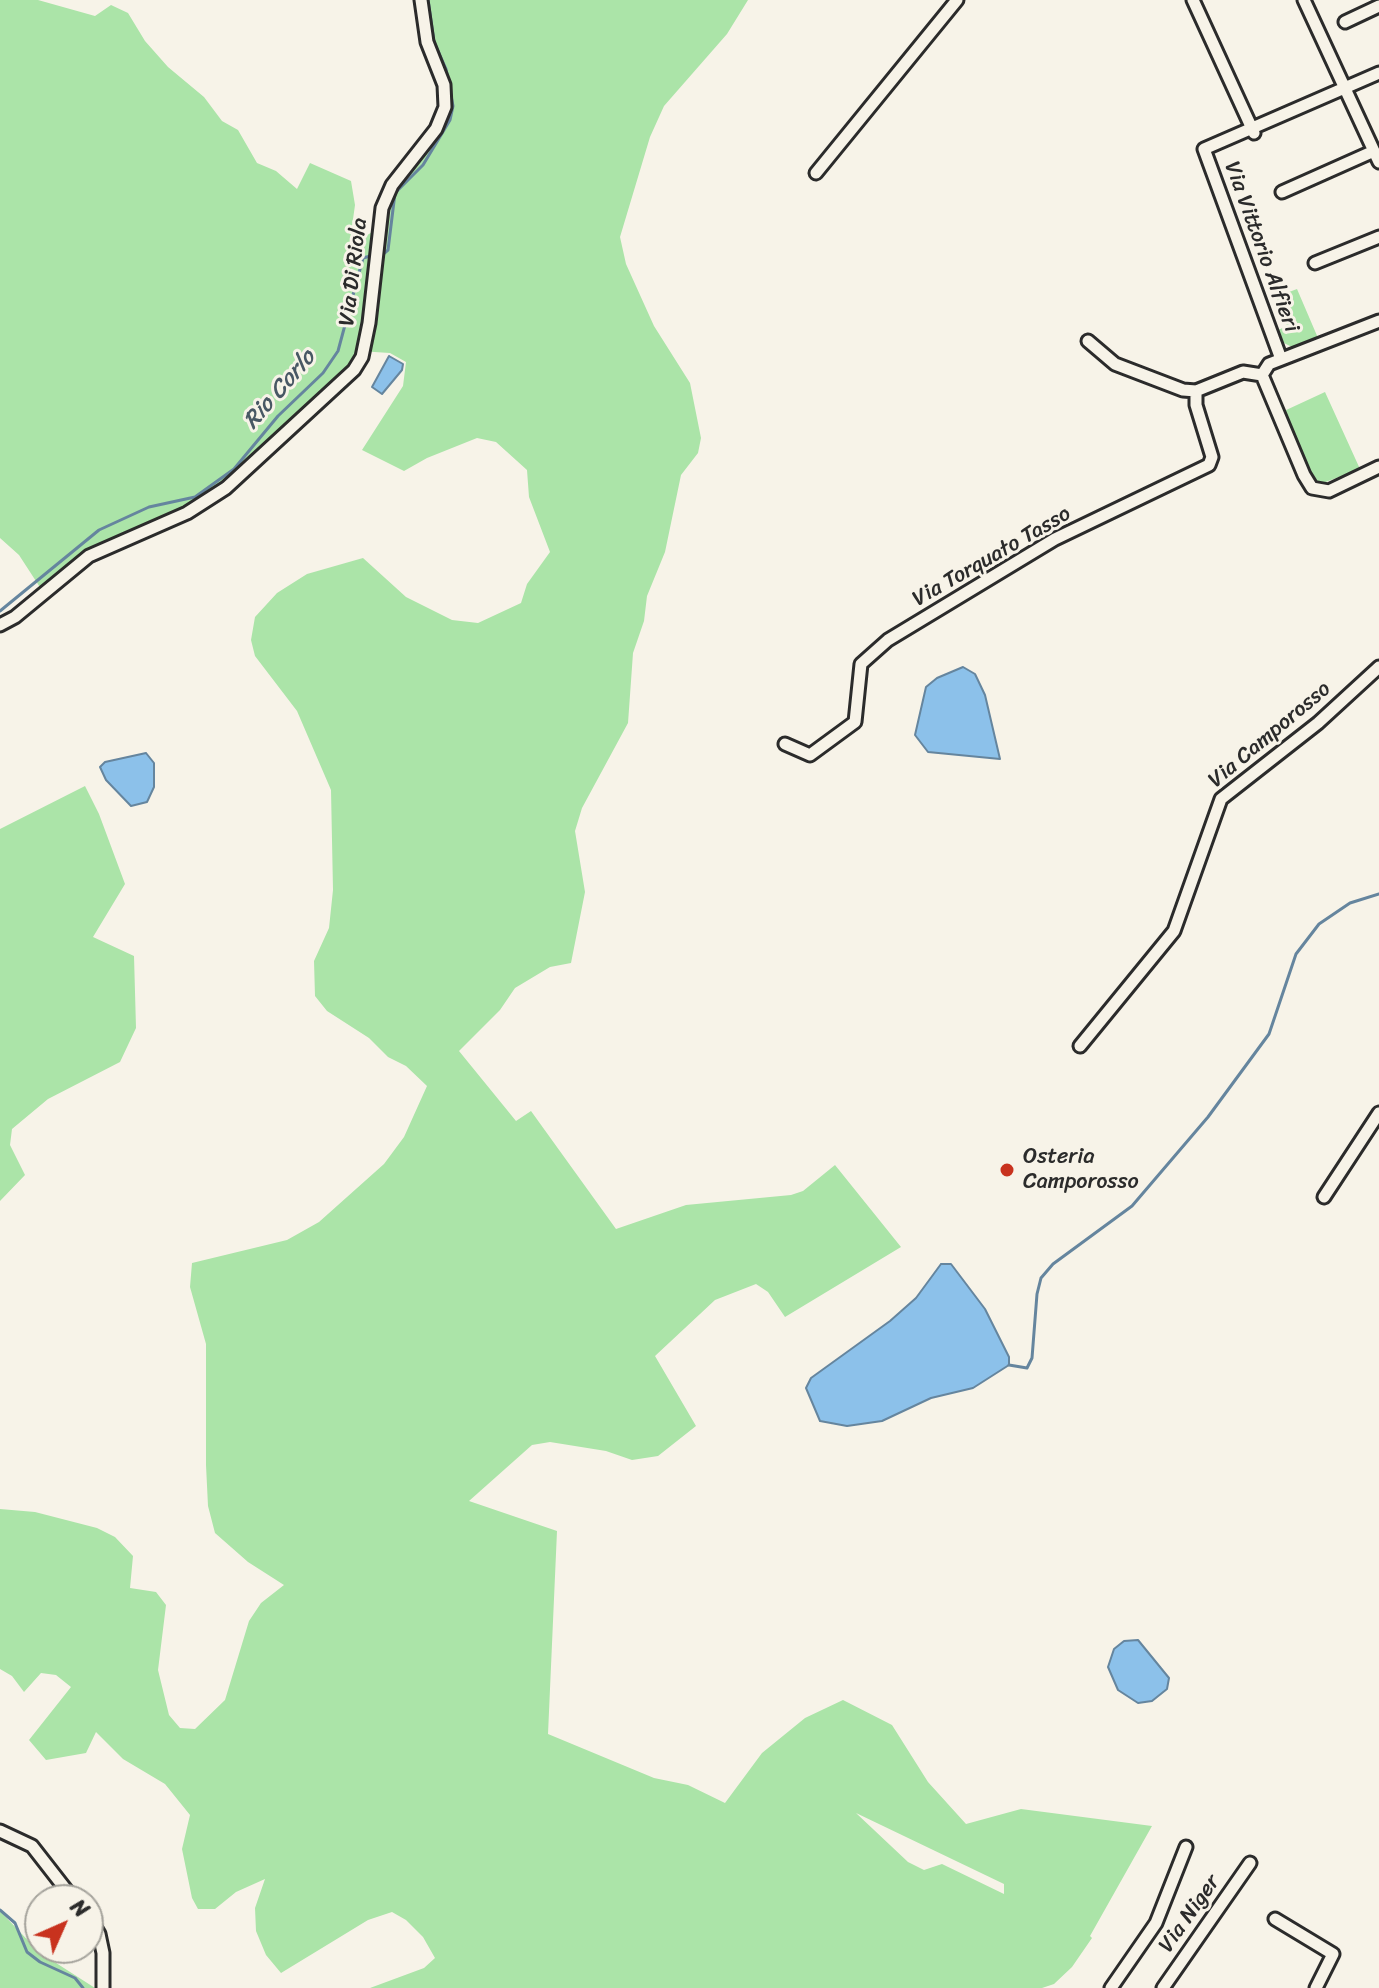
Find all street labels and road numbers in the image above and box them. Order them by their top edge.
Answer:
street label: Via Vittorio Alfieri [1218,158,1304,336]
street label: Via Di Riola [334,216,374,328]
street label: Via Torquato Tasso [908,501,1076,613]
street label: Via Camporosso [1203,676,1337,794]
street label: Via Niger [1154,1870,1226,1958]

